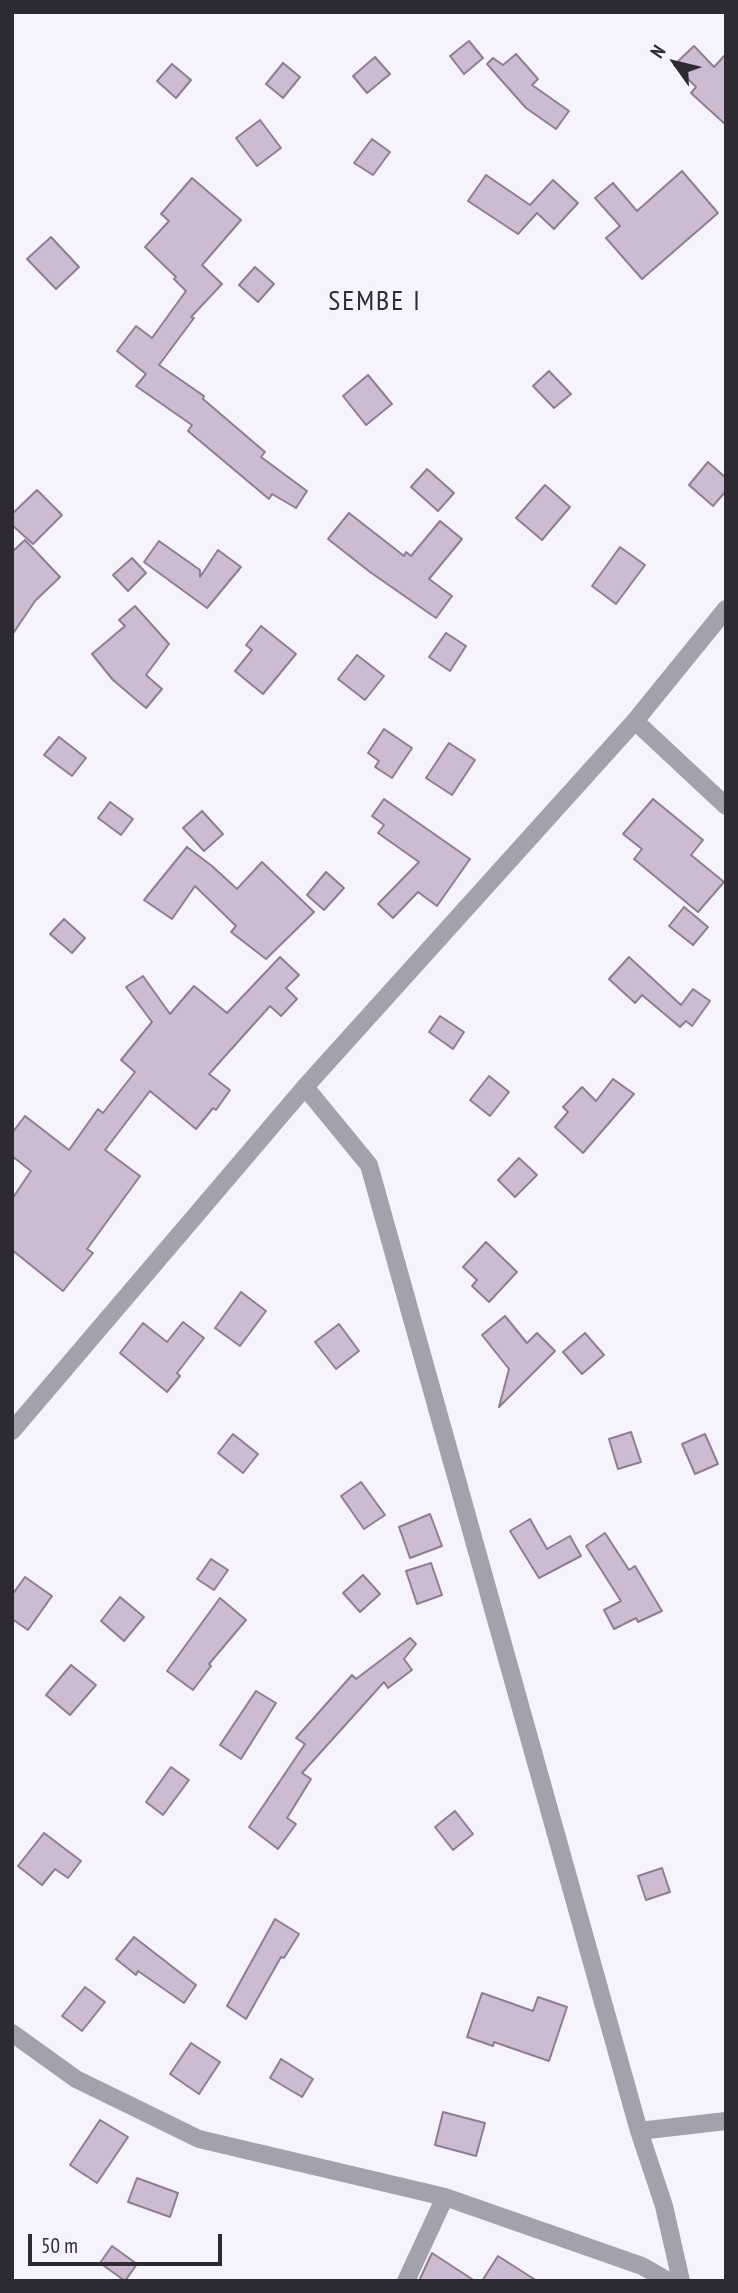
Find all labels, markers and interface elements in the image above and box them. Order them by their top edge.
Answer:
north arrow [640,28,710,98]
text: N [645,40,670,62]
district label: SEMBE I [329,285,421,319]
scale bar [32,2220,226,2264]
text: 50 m [41,2232,78,2259]

